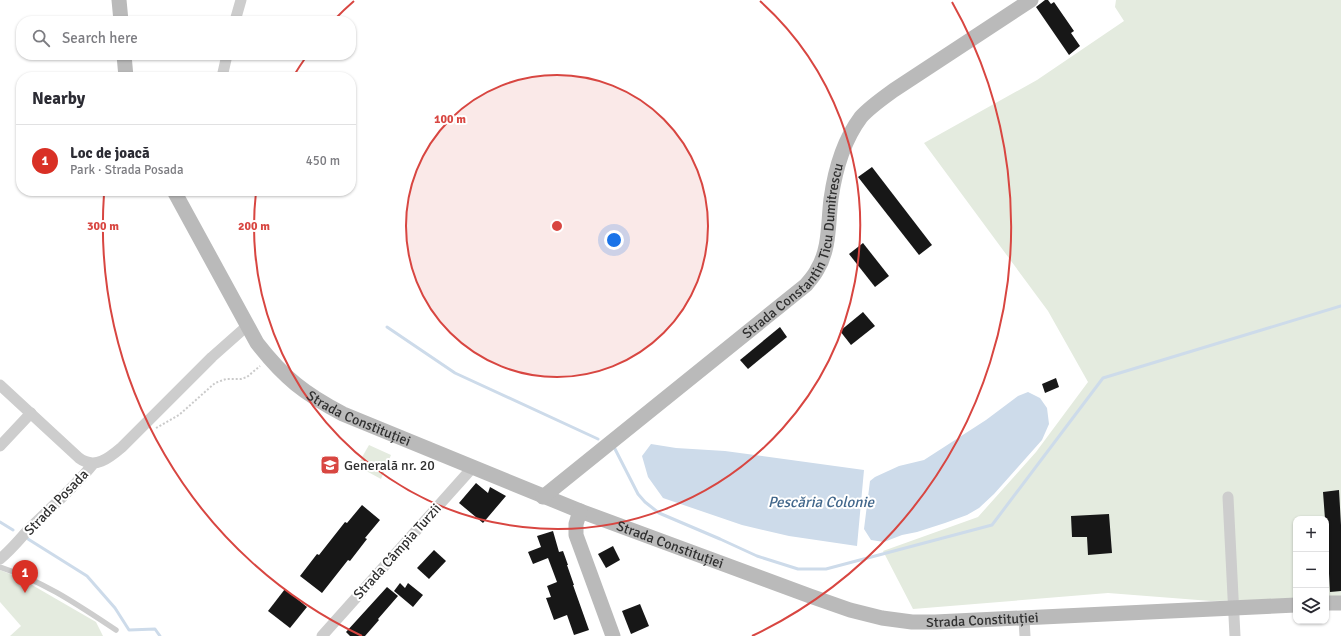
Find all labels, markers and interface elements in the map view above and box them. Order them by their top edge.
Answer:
search box [16,16,356,60]
icon: search [30,27,52,49]
text: Search here [62,29,138,47]
text: Nearby [32,88,85,109]
text: 100 m [434,112,466,127]
text: Loc de joacă [70,144,150,162]
text: 1 [41,153,49,169]
text: 450 m [306,153,340,169]
street label: Strada Constantin Ticu Dumitrescu [739,161,847,342]
text: Park · Strada Posada [70,162,184,178]
text: 300 m [87,219,119,234]
text: 200 m [238,219,270,234]
centre of rings [550,219,564,233]
your location [604,230,624,250]
street label: Strada Constituției [303,387,413,450]
school or university icon: Generală nr. 20 [319,454,341,476]
place label: Generală nr. 20 [344,457,435,474]
street label: Strada Posada [21,466,92,539]
water label: Pescăria Colonie [768,493,876,511]
street label: Strada Câmpia Turzii [350,500,445,603]
map controls [1293,516,1329,624]
button: + [1293,516,1329,552]
street label: Strada Constituției [614,517,726,572]
button: − [1293,552,1329,588]
pin: 1 [12,560,38,593]
button: layers [1293,588,1329,624]
street label: Strada Constituției [926,609,1039,631]

